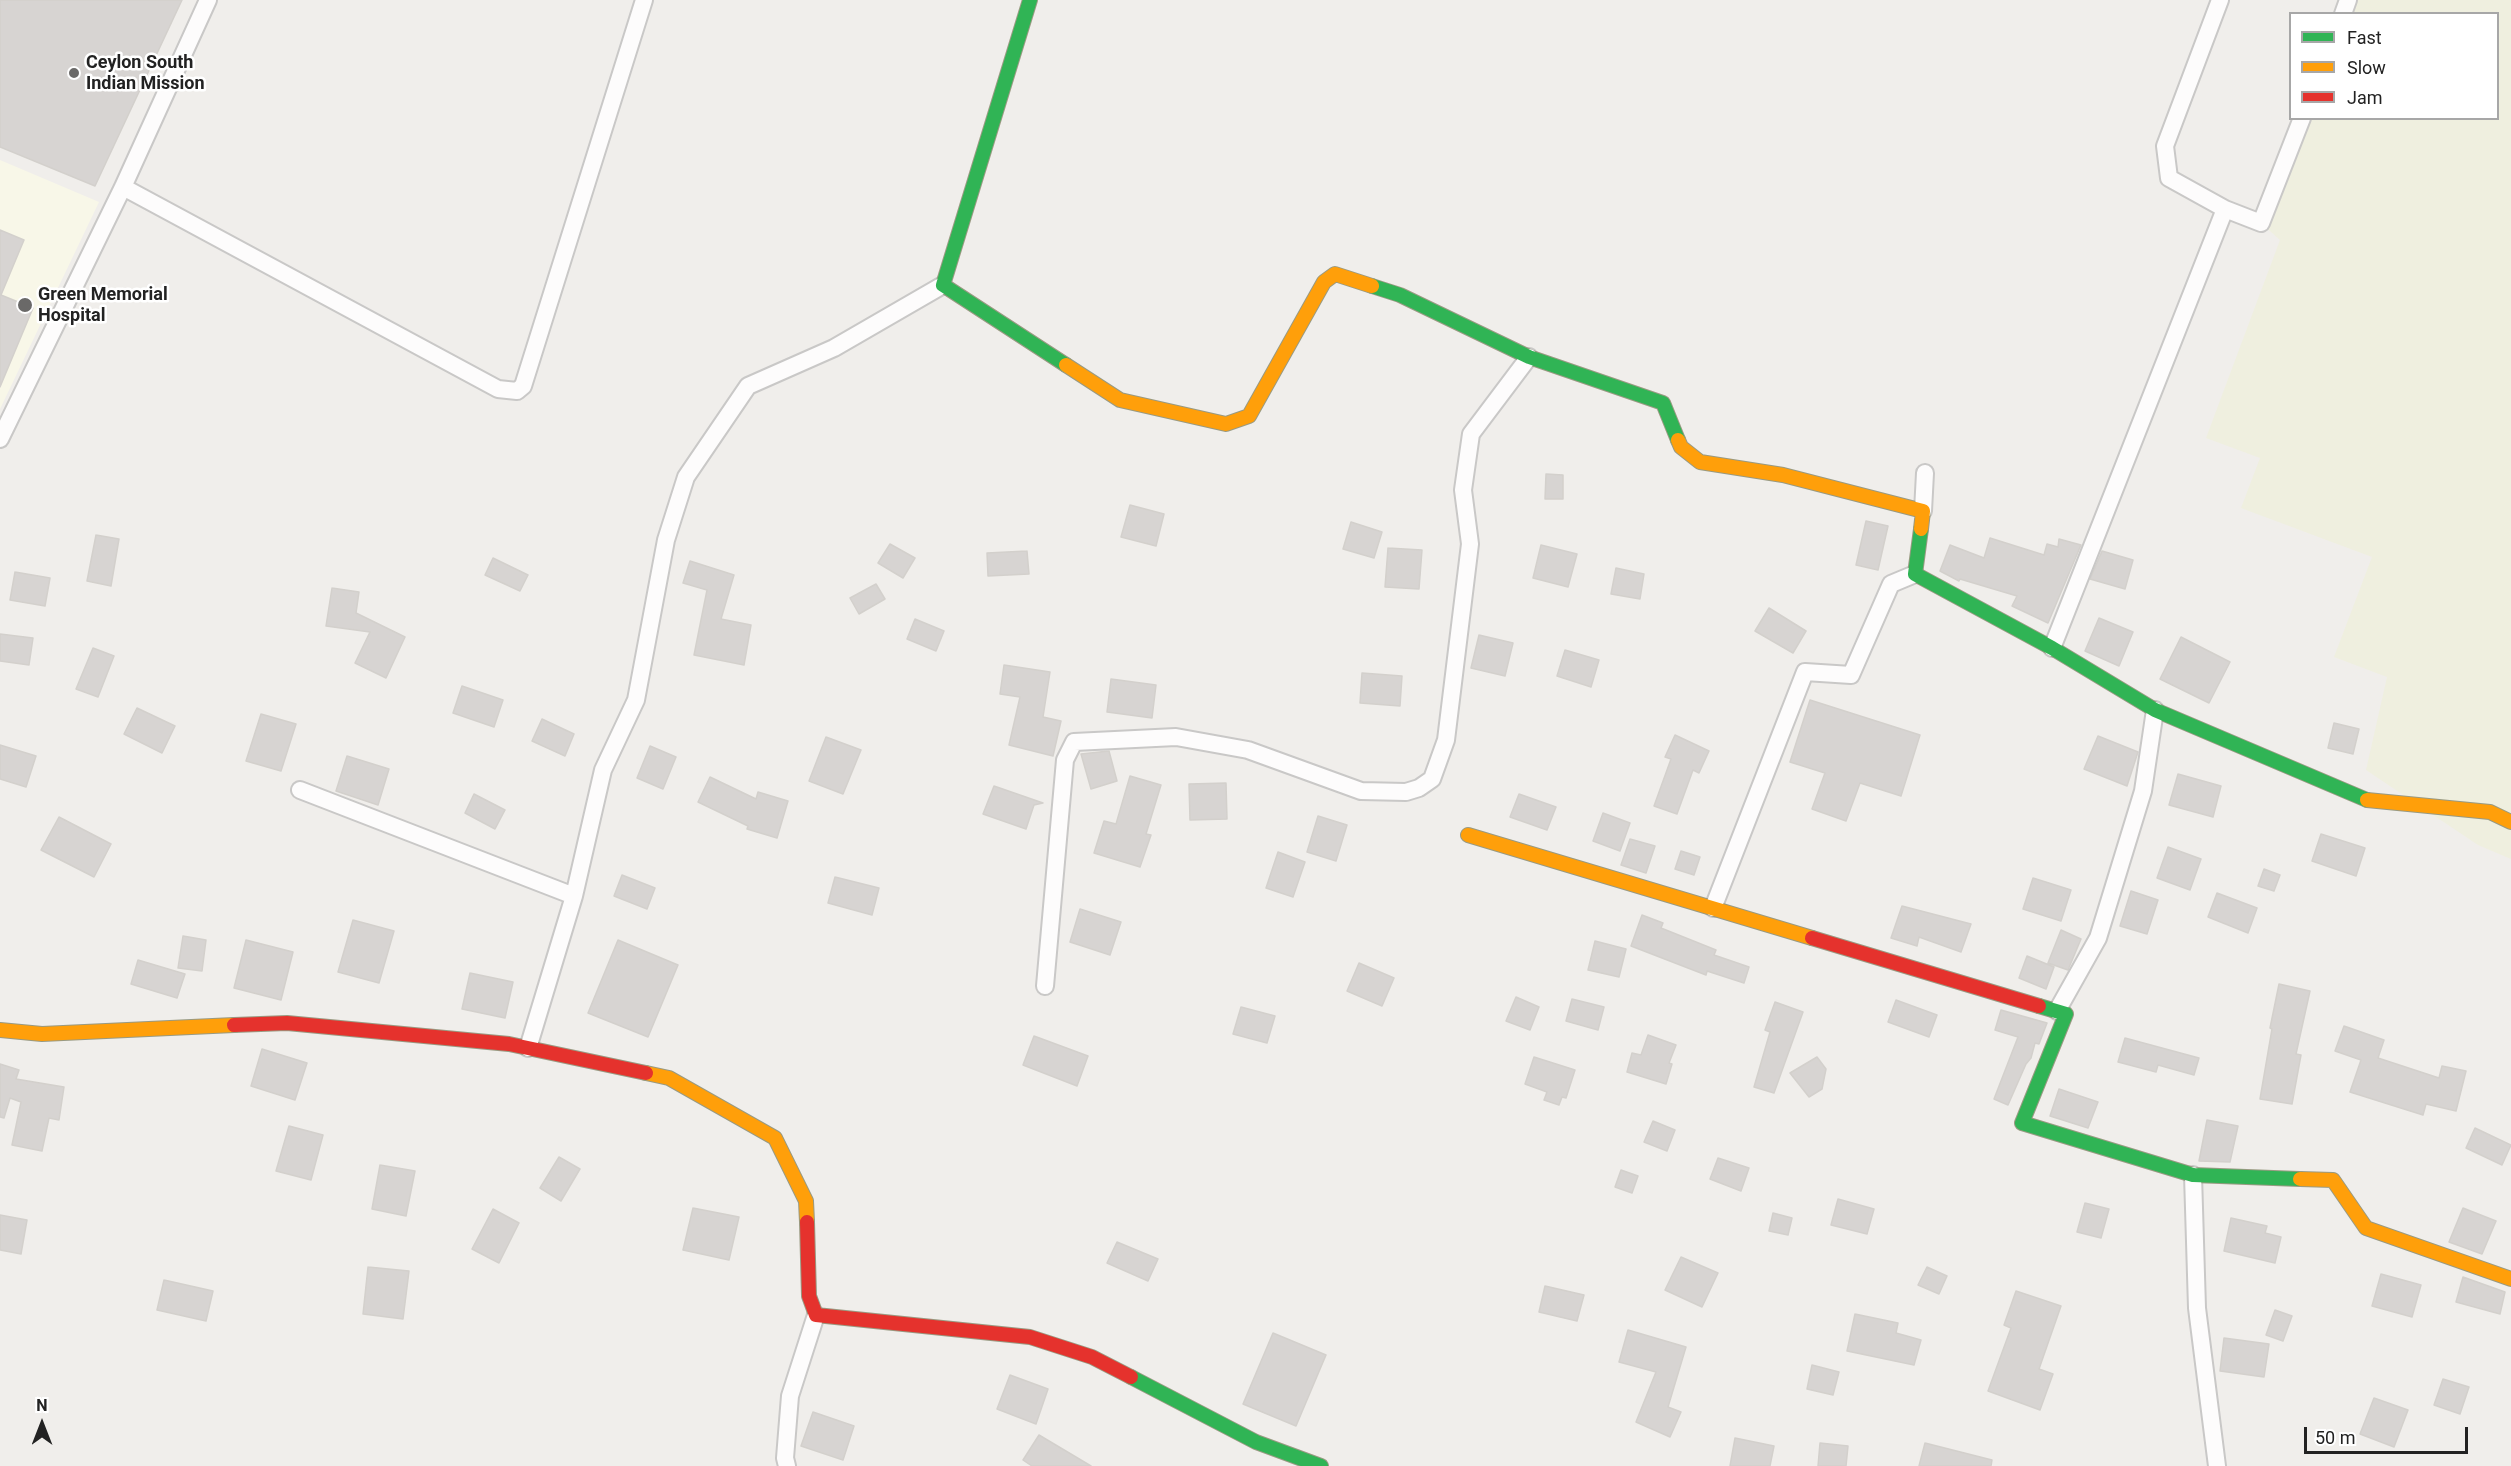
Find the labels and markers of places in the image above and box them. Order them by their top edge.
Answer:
place label: Ceylon South Indian Mission [86,52,204,94]
marker: Ceylon South Indian Mission [67,66,81,80]
place label: Green Memorial Hospital [38,284,168,326]
marker: Green Memorial Hospital [16,296,34,314]

